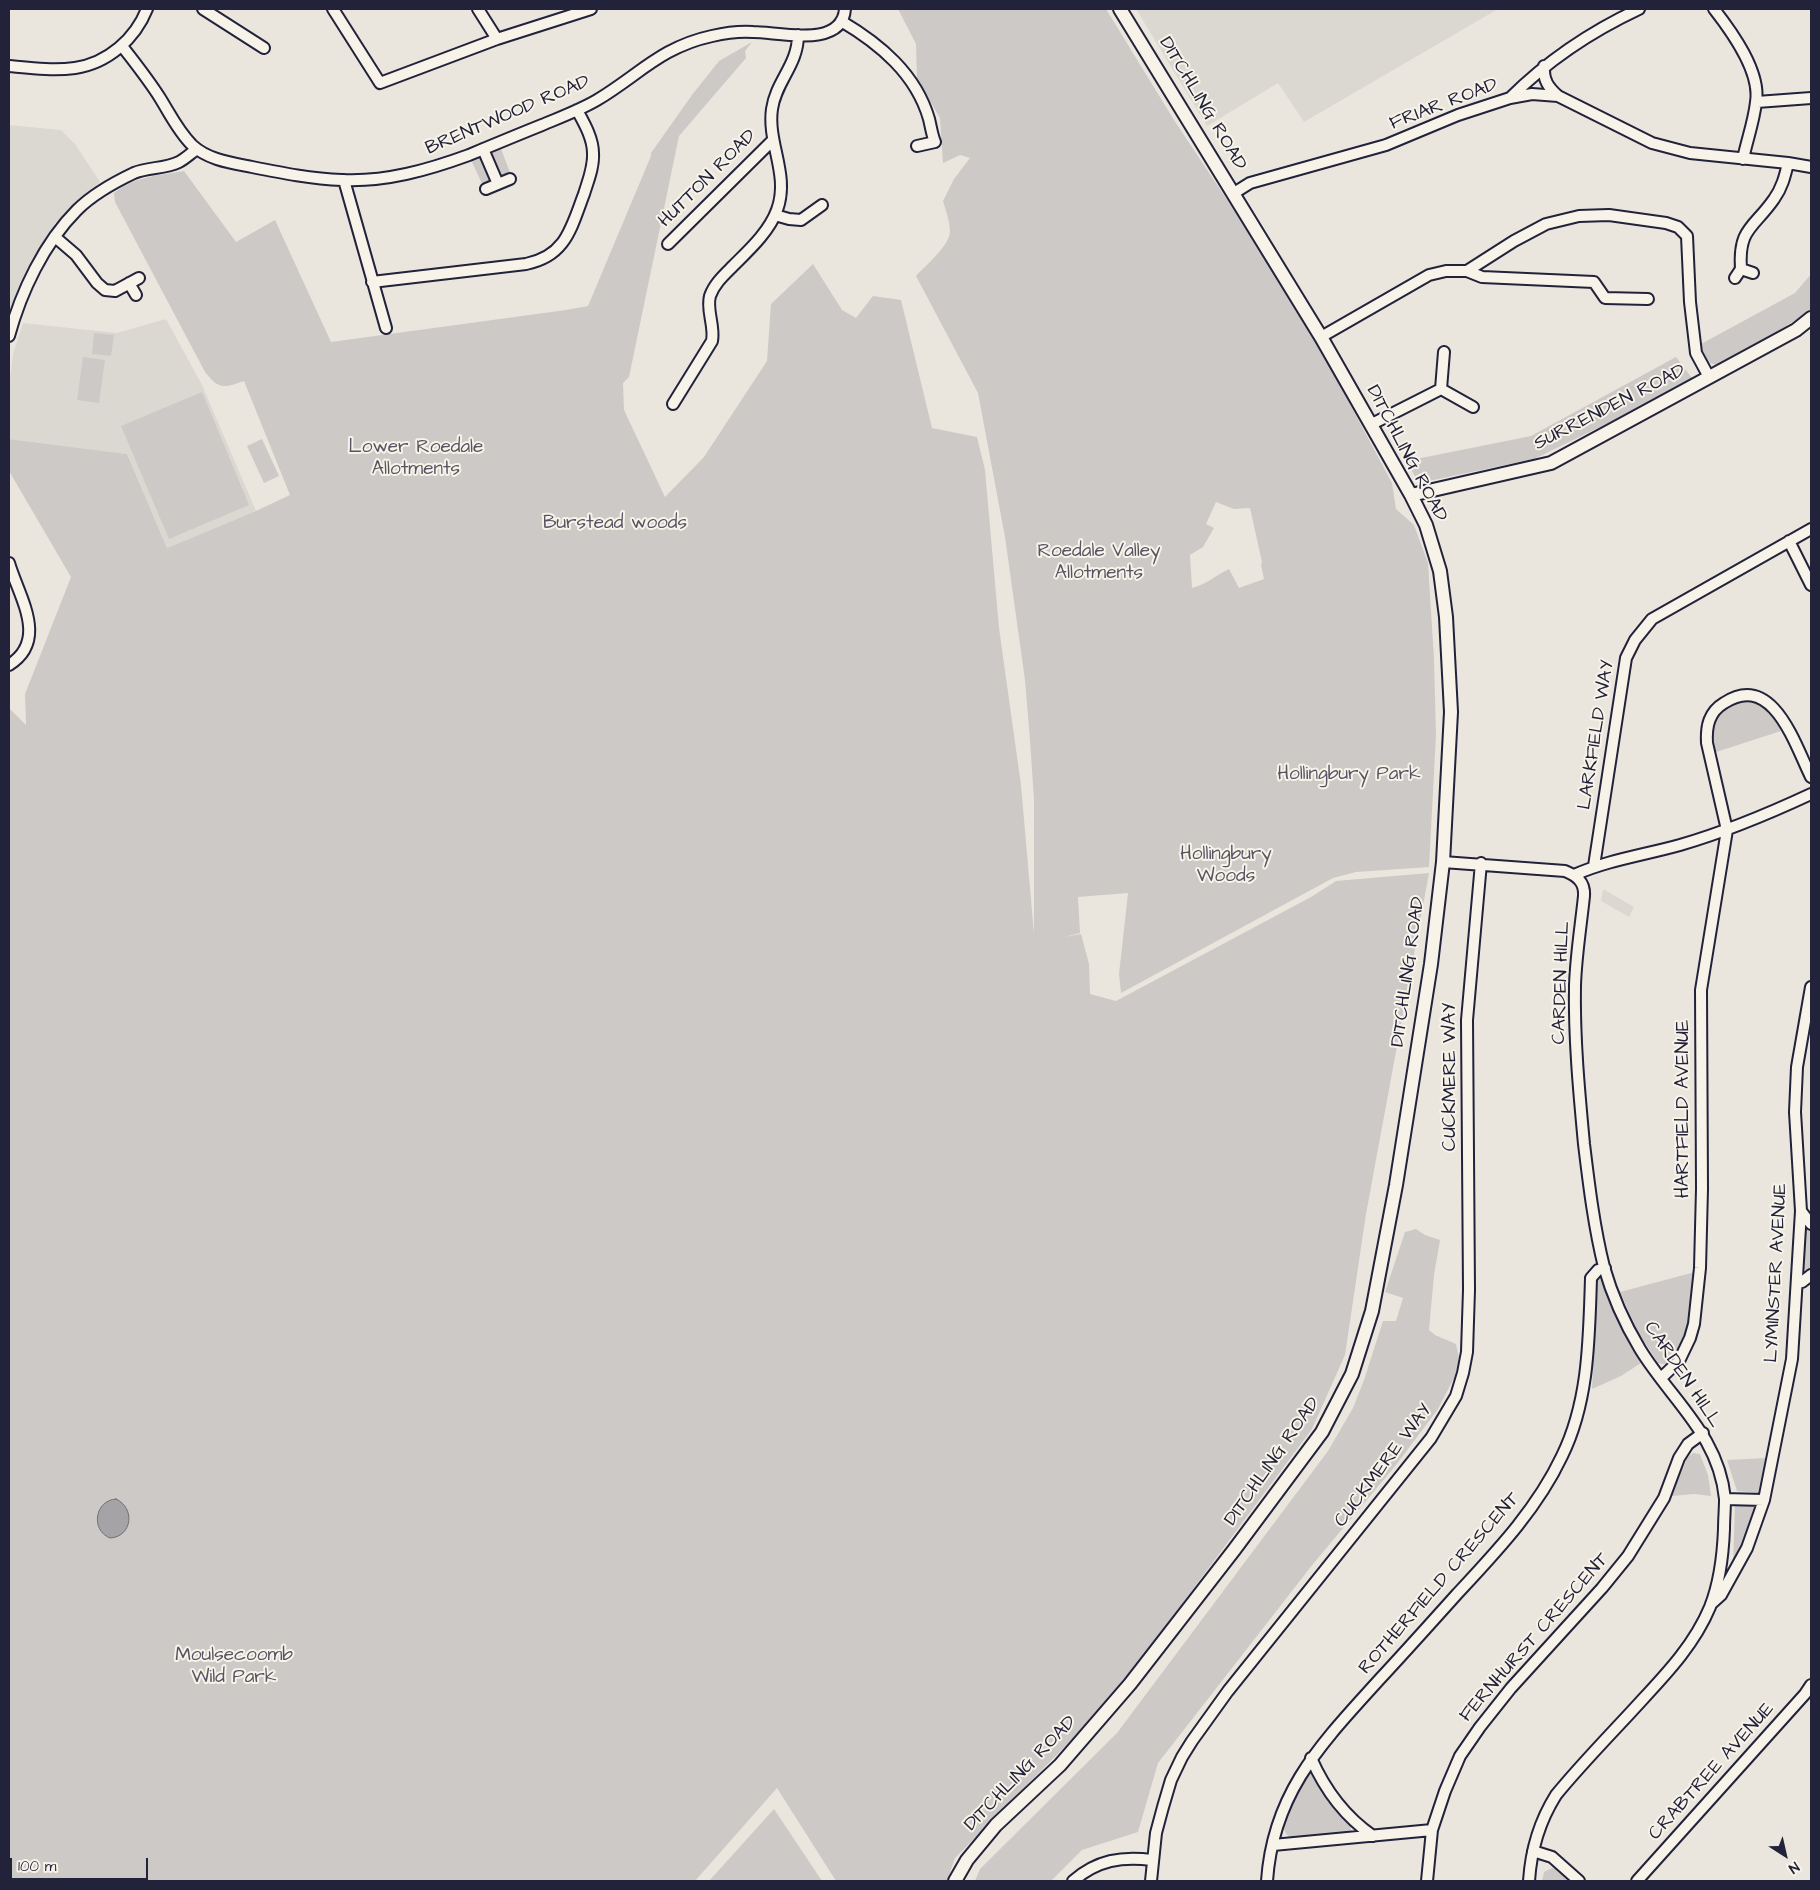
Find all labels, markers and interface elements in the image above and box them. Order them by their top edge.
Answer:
street label: DITCHLING ROAD [1153,33,1251,175]
street label: BRENTWOOD ROAD [423,71,593,161]
street label: FRIAR ROAD [1387,74,1501,136]
street label: HUTTON ROAD [654,125,762,233]
street label: SURRENDEN ROAD [1530,360,1690,456]
street label: DITCHLING ROAD [1360,382,1452,526]
park label: Lower Roedale Allotments [349,437,483,481]
park label: Burstead woods [543,513,687,535]
park label: Roedale Valley Allotments [1037,541,1161,585]
street label: LARKFIELD WAY [1574,659,1620,811]
park label: Hollingbury Park [1277,764,1421,786]
park label: Hollingbury Woods [1180,844,1272,888]
street label: DITCHLING ROAD [1387,895,1431,1049]
street label: CARDEN HILL [1548,921,1576,1045]
street label: CUCKMERE WAY [1440,1003,1462,1151]
street label: HARTFIELD AVENUE [1673,1020,1695,1198]
street label: LYMINSTER AVENUE [1761,1183,1793,1363]
street label: CARDEN HILL [1638,1318,1726,1432]
street label: DITCHLING ROAD [1220,1393,1326,1531]
street label: CUCKMERE WAY [1330,1400,1438,1532]
street label: ROTHERFIELD CRESCENT [1355,1488,1525,1680]
street label: FERNHURST CRESCENT [1456,1549,1614,1727]
park label: Moulsecoomb Wild Park [175,1645,293,1689]
street label: CRABTREE AVENUE [1644,1698,1780,1846]
street label: DITCHLING ROAD [960,1712,1082,1836]
north arrow [1760,1830,1810,1880]
scale bar [12,1848,150,1880]
text: 100 m [18,1856,57,1877]
text: N [1784,1857,1803,1878]

